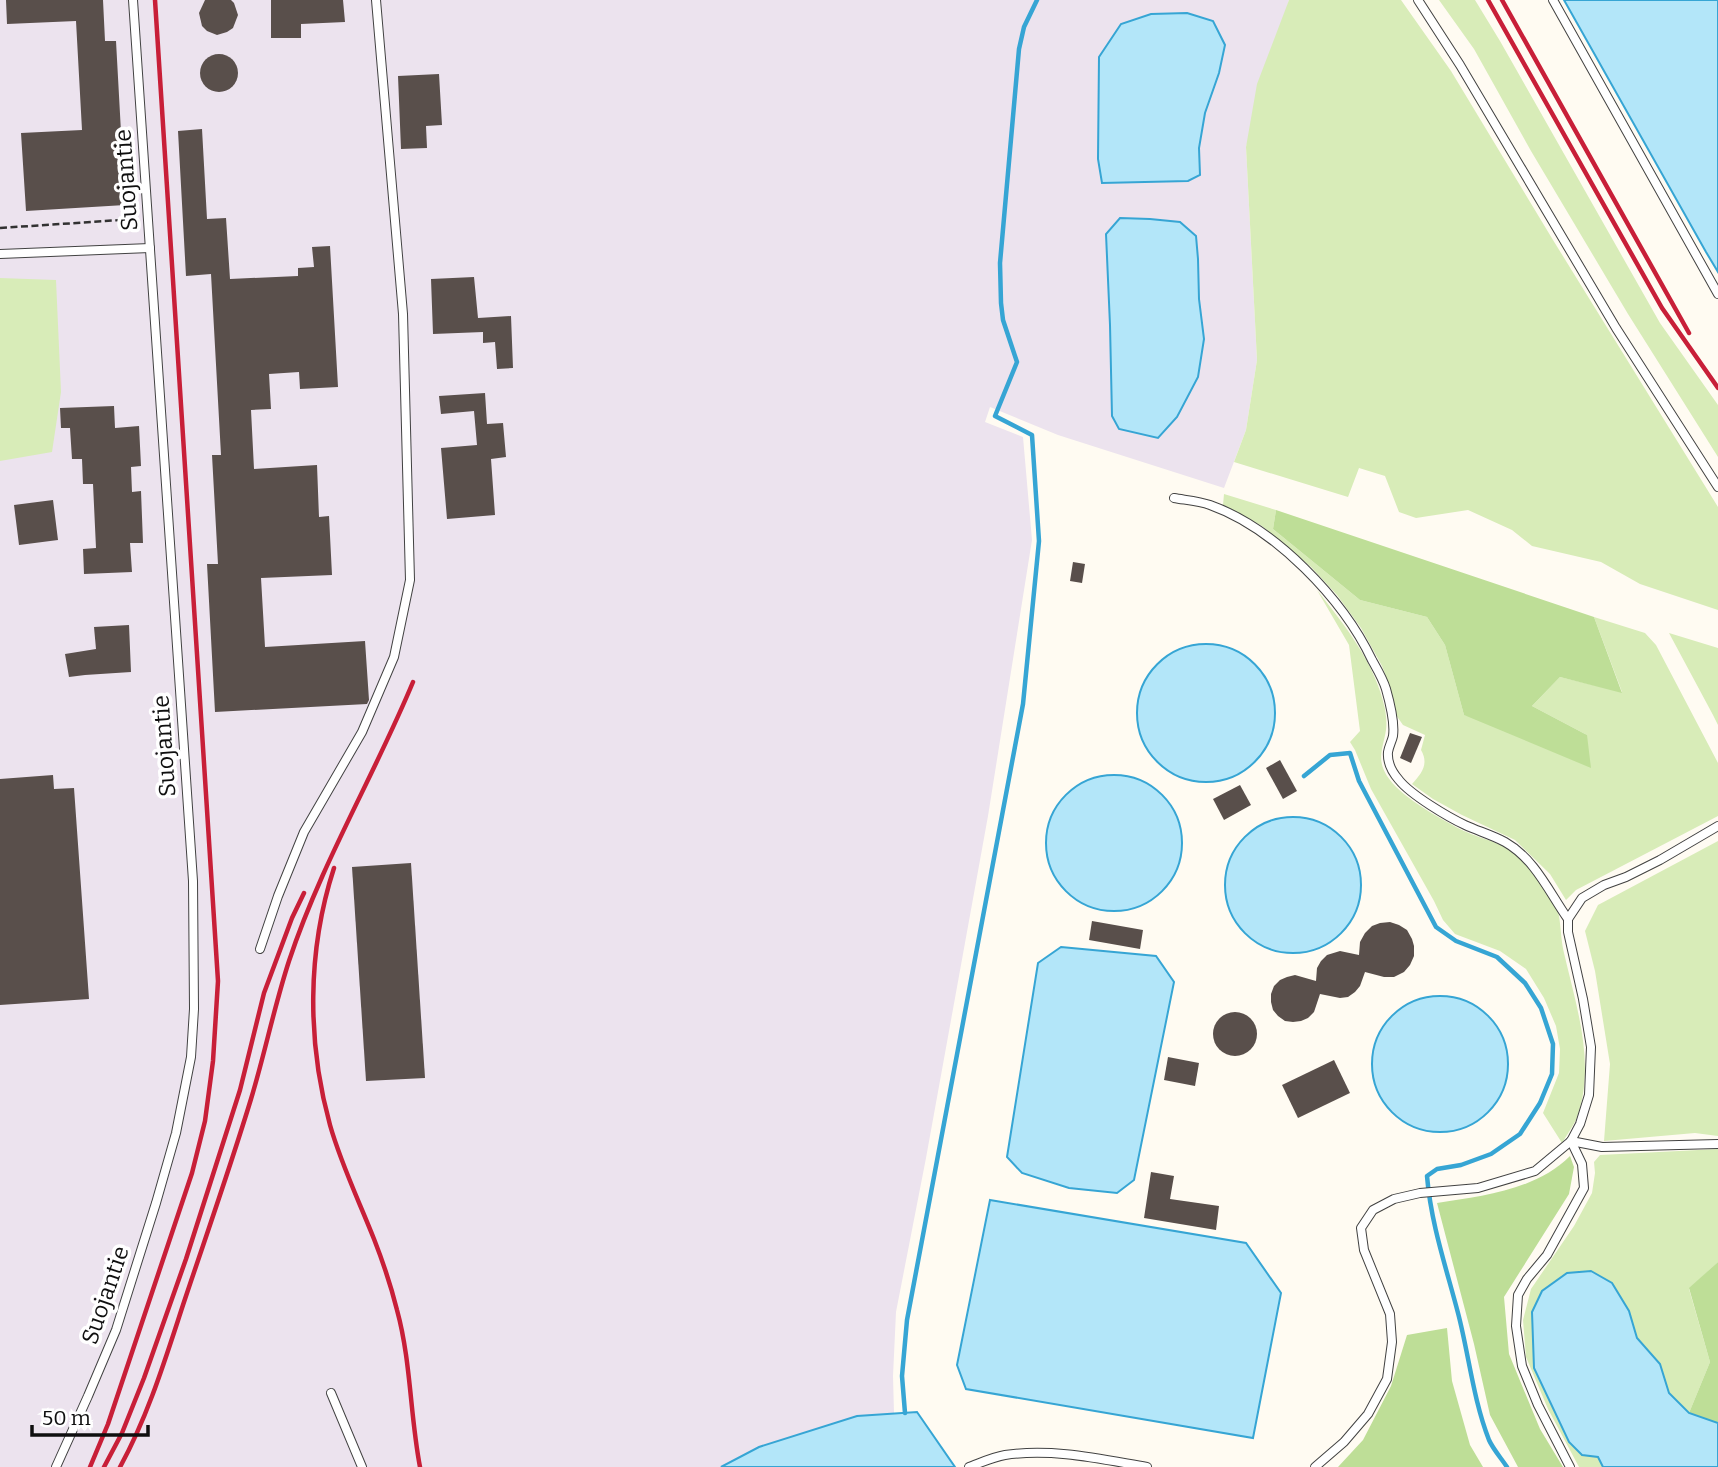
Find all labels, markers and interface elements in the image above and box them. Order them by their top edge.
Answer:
street label: Suojantie [108,128,144,232]
street label: Suojantie [146,694,182,798]
street label: Suojantie [75,1242,135,1348]
scale bar [32,1394,147,1438]
text: 50 m [42,1405,91,1431]

